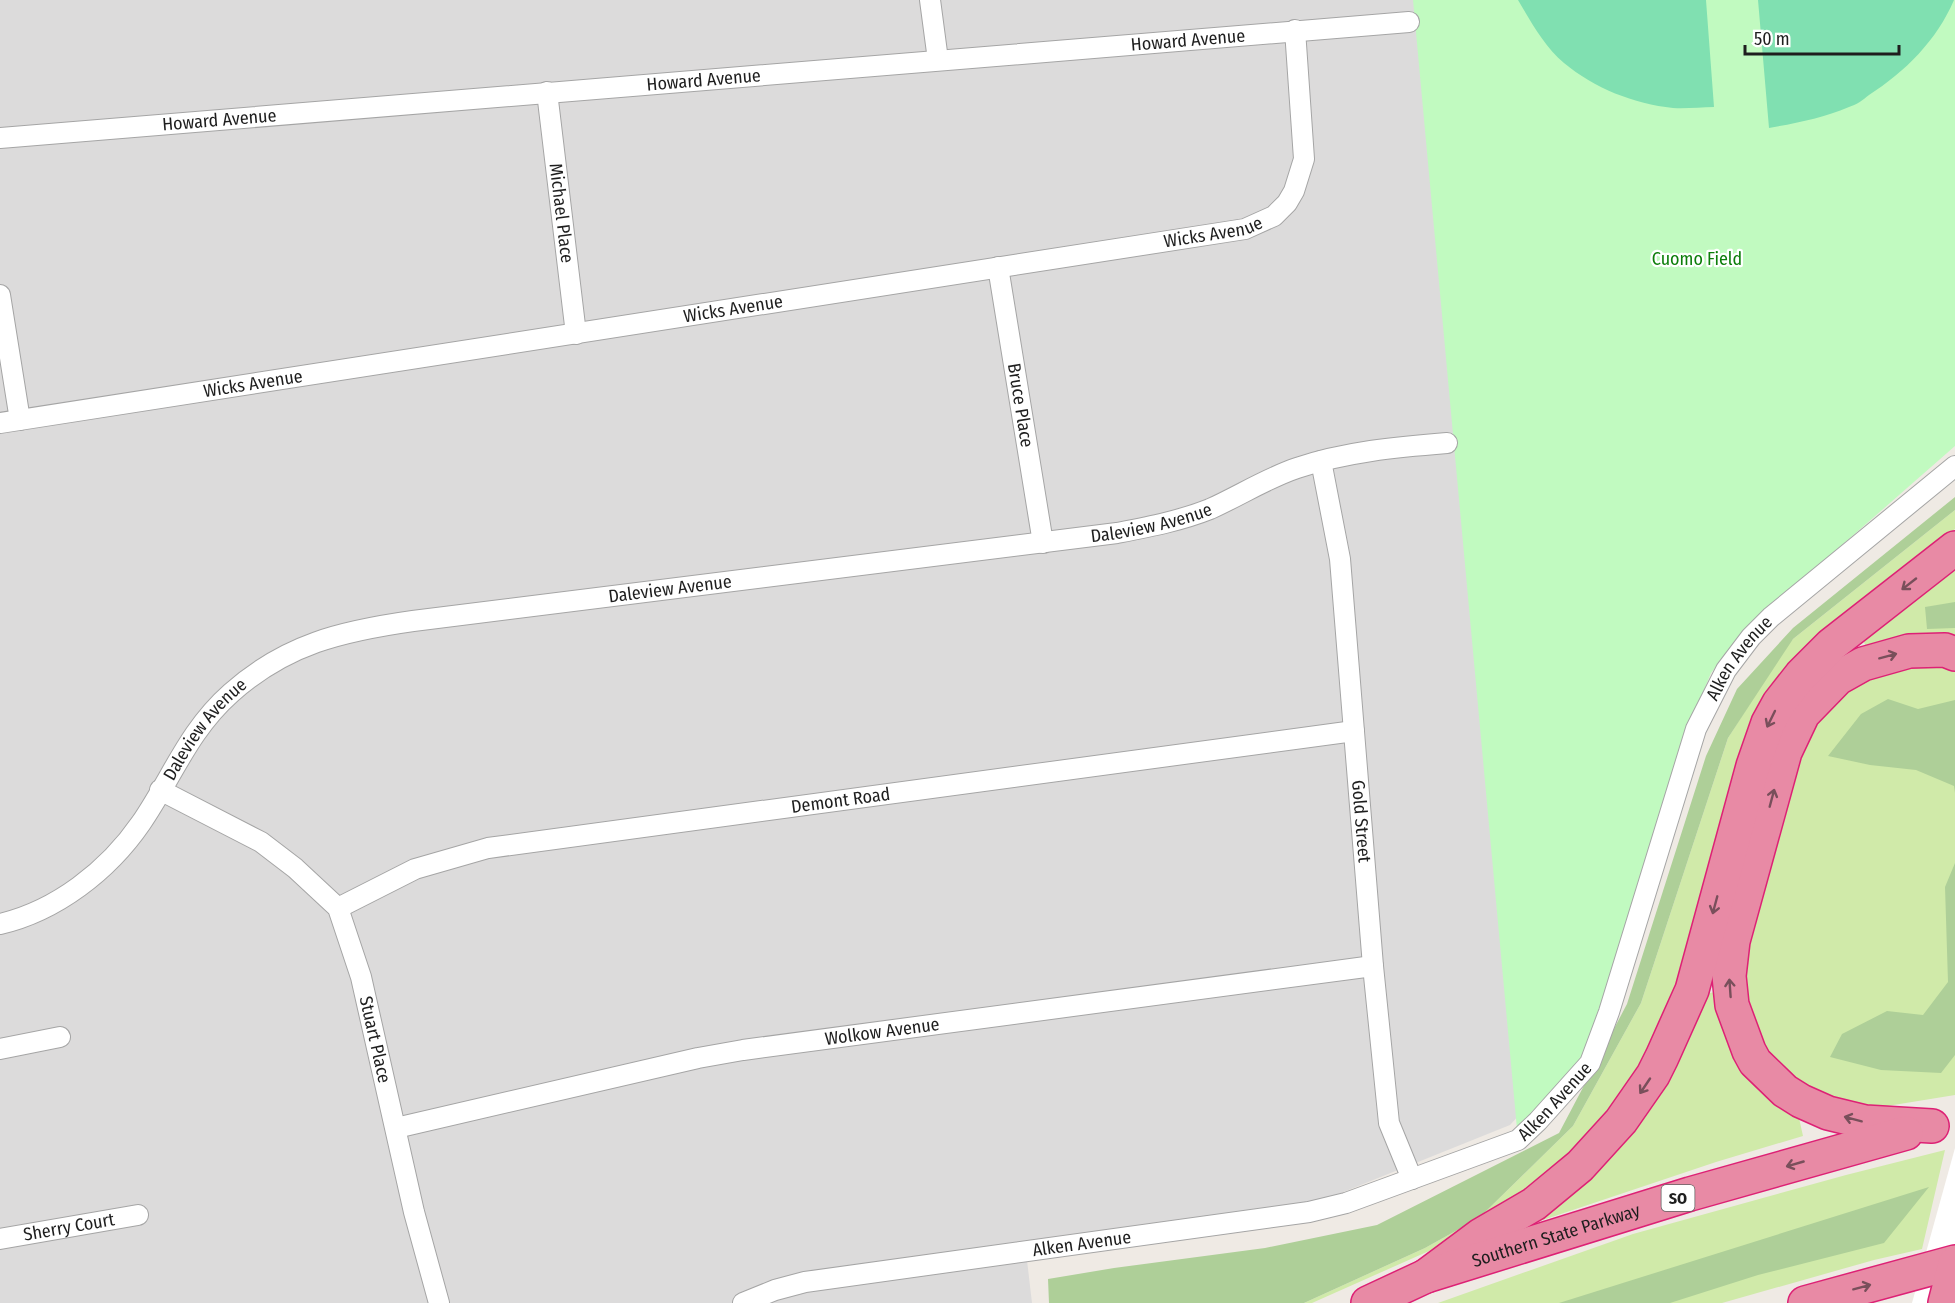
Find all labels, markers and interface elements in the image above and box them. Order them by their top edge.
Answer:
scale bar [1745,18,1900,56]
street label: Howard Avenue [1130,25,1246,56]
text: 50 m [1754,28,1790,50]
street label: Howard Avenue [646,64,762,96]
street label: Howard Avenue [161,104,277,136]
street label: Michael Place [545,162,578,264]
street label: Wicks Avenue [1162,212,1266,253]
park label: Cuomo Field [1652,248,1742,270]
street label: Wicks Avenue [682,290,784,327]
street label: Bruce Place [1003,361,1038,449]
street label: Wicks Avenue [202,365,304,402]
street label: Daleview Avenue [1089,498,1215,547]
street label: Daleview Avenue [607,570,733,607]
one-way arrow [1901,577,1917,590]
street label: Alken Avenue [1701,611,1777,704]
one-way arrow [1878,650,1897,662]
street label: Daleview Avenue [158,673,251,784]
one-way arrow [1764,710,1776,728]
street label: Gold Street [1347,779,1376,864]
street label: Demont Road [790,783,891,818]
one-way arrow [1767,789,1778,808]
one-way arrow [1708,896,1720,915]
one-way arrow [1725,979,1736,998]
street label: Stuart Place [355,994,396,1085]
street label: Wolkow Avenue [823,1013,941,1050]
street label: Alken Avenue [1513,1057,1597,1145]
one-way arrow [1639,1078,1651,1094]
one-way arrow [1844,1113,1863,1125]
one-way arrow [1786,1159,1805,1170]
road number: SO [1662,1185,1694,1211]
street label: Southern State Parkway [1469,1199,1643,1272]
street label: Sherry Court [22,1208,116,1246]
street label: Alken Avenue [1031,1226,1133,1261]
one-way arrow [1852,1281,1871,1293]

